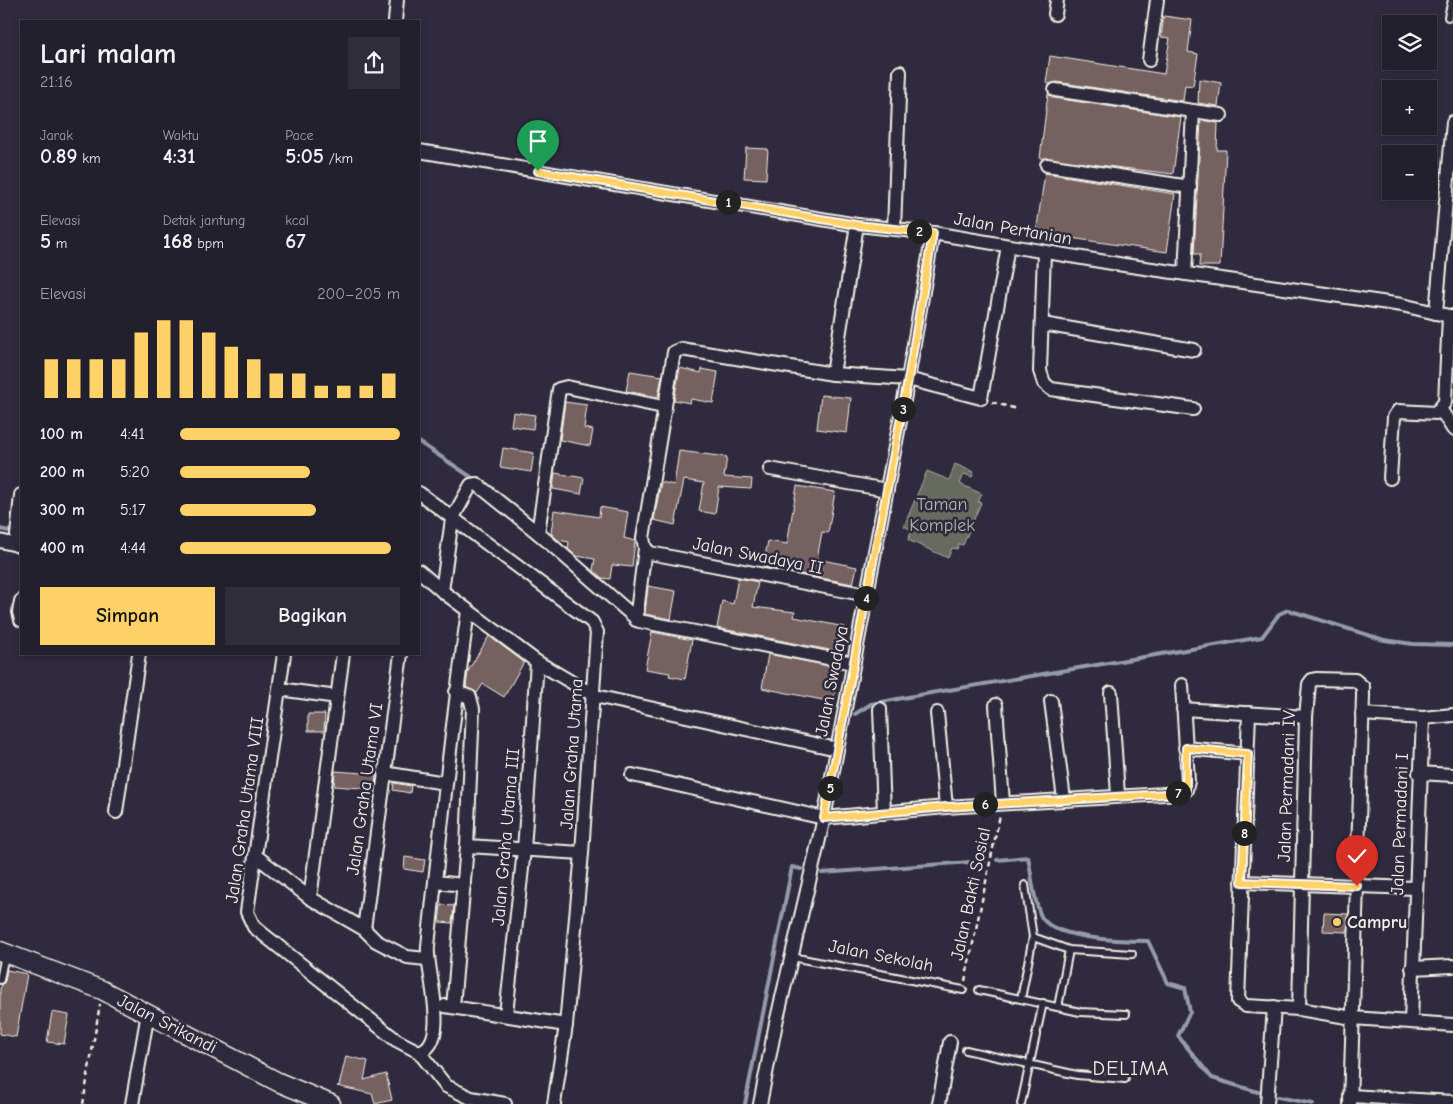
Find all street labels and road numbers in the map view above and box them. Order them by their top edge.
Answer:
street label: Jalan Pertanian [952,208,1074,250]
street label: Jalan Swadaya II [691,533,825,579]
street label: Jalan Swadaya [811,624,853,738]
street label: Jalan Graha Utama [556,678,588,830]
street label: Jalan Graha Utama VI [343,701,387,877]
street label: Jalan Permadani IV [1274,709,1300,862]
street label: Jalan Graha Utama VIII [222,715,268,905]
street label: Jalan Graha Utama III [488,747,524,927]
street label: Jalan Permadani I [1387,753,1413,895]
street label: Jalan Bakti Sosial [947,826,995,962]
street label: Jalan Sekolah [827,936,935,976]
street label: Jalan Srikandi [114,990,220,1058]

